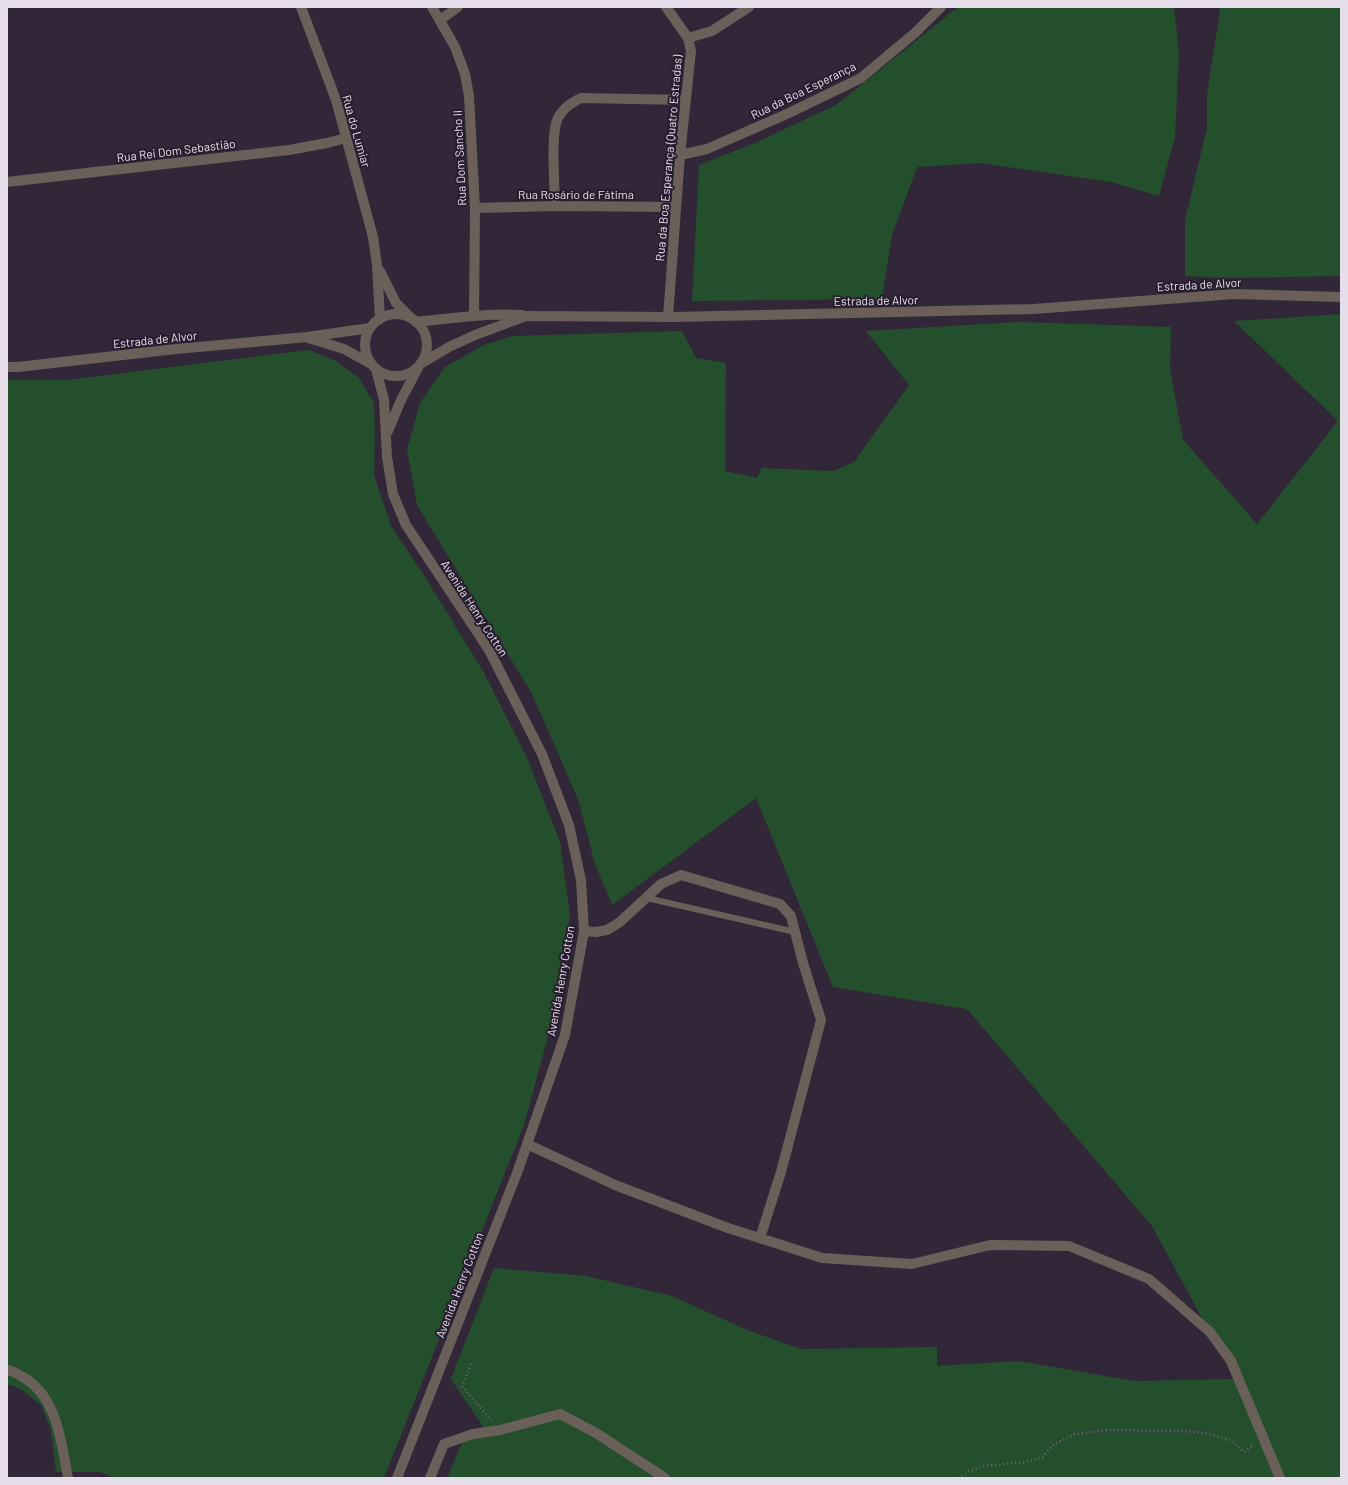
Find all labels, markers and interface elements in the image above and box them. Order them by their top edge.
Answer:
street label: Rua da Boa Esperança (Quatro Estradas) [652,53,684,262]
street label: Rua da Boa Esperança [748,58,858,122]
street label: Rua do Lumiar [340,93,374,169]
street label: Rua Dom Sancho II [450,110,468,206]
street label: Rua Rei Dom Sebastião [116,136,236,164]
street label: Rua Rosário de Fátima [518,187,634,201]
street label: Estrada de Alvor [1156,275,1242,293]
street label: Estrada de Alvor [834,292,919,308]
street label: Estrada de Alvor [112,328,198,350]
street label: Avenida Henry Cotton [439,557,511,659]
street label: Avenida Henry Cotton [543,925,577,1037]
street label: Avenida Henry Cotton [432,1230,486,1340]

